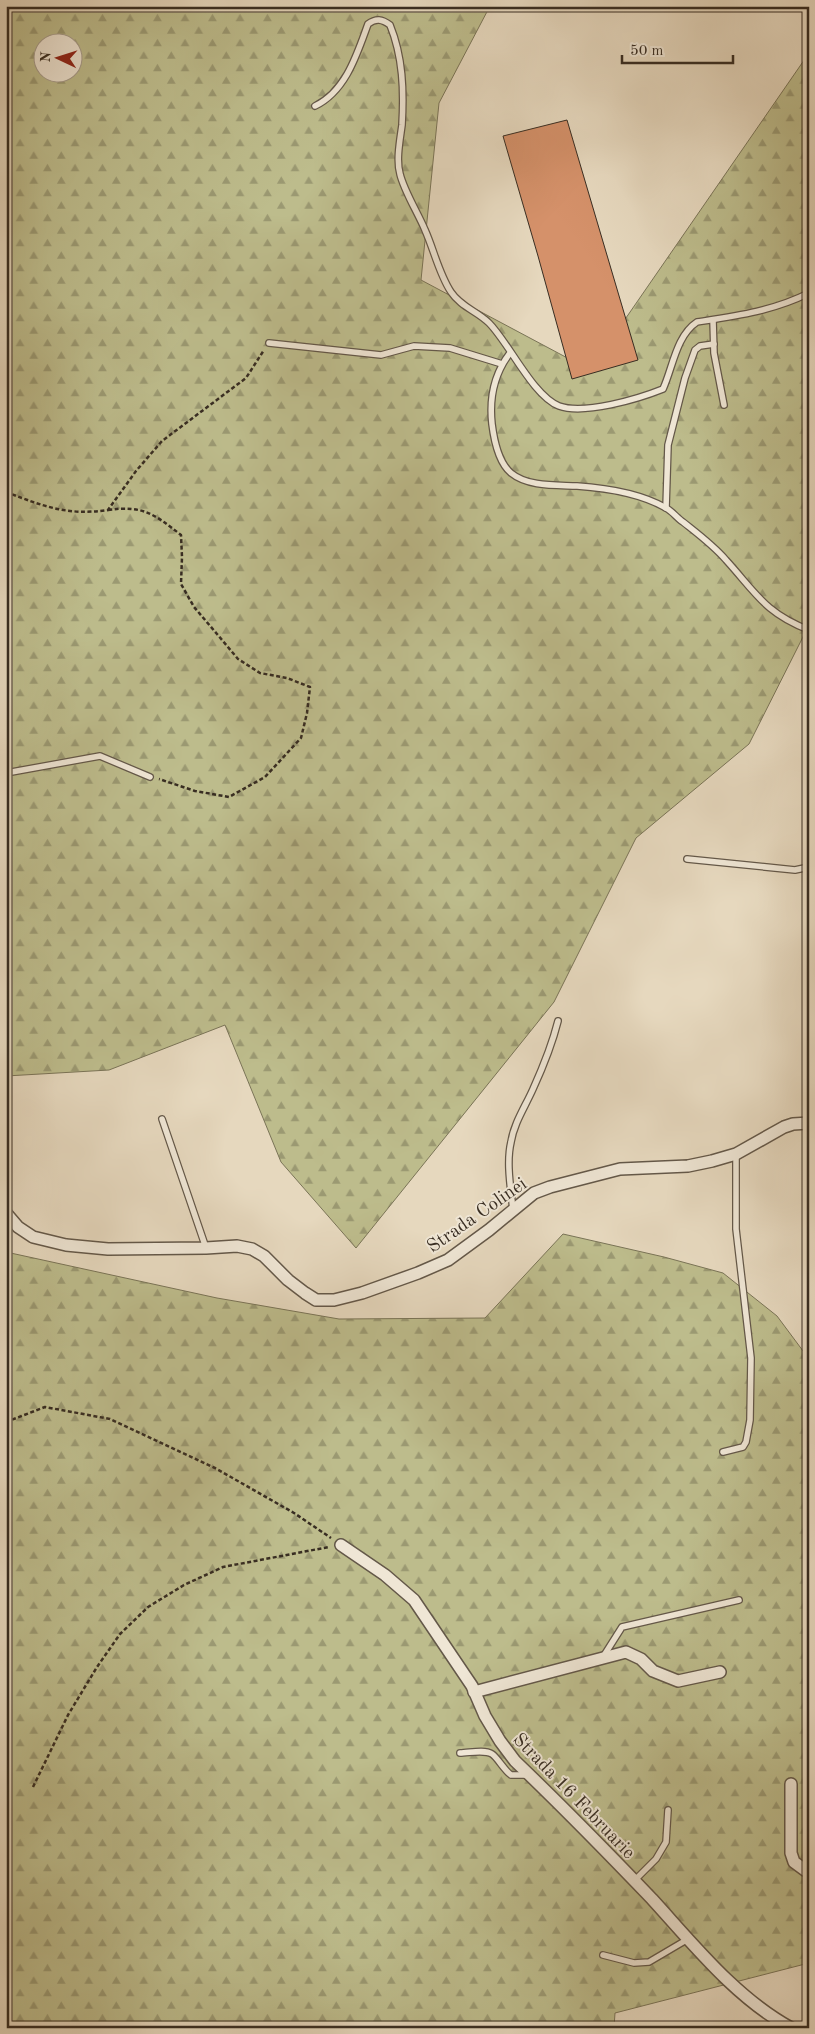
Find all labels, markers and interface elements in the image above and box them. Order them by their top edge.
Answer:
north arrow [32,32,82,82]
scale bar [622,32,734,64]
text: 50 m [630,44,664,59]
text: N [39,51,53,63]
street label: Strada Colinei [424,1175,531,1257]
street label: Strada 16 Februarie [509,1730,638,1863]

